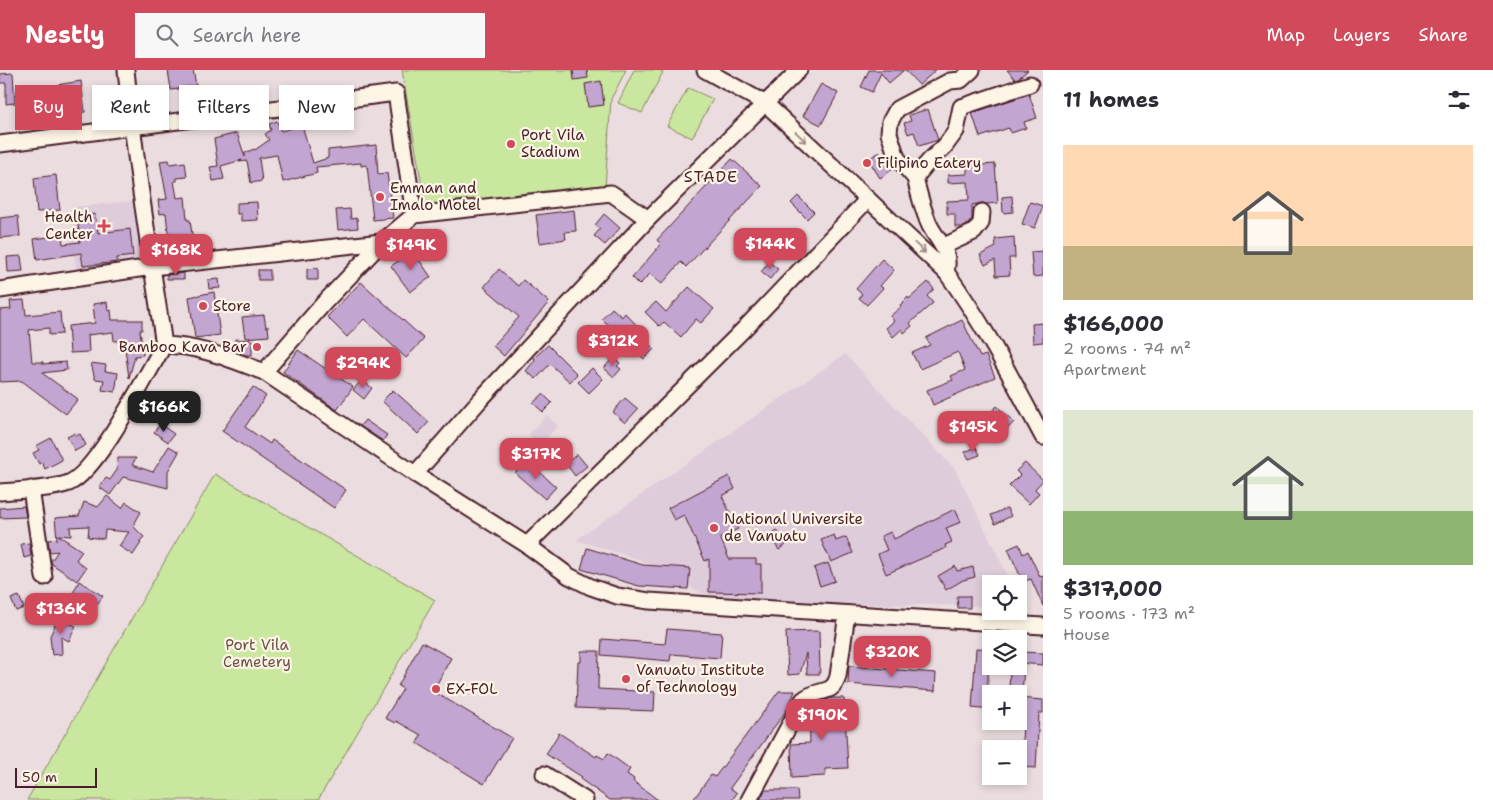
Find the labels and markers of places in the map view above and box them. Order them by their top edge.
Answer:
place label: Port Vila Stadium [521,125,585,162]
marker: Port Vila Stadium [505,138,517,150]
place label: Filipino Eatery [877,153,981,173]
marker: Filipino Eatery [861,157,873,169]
place label: Emman and Imalo Motel [390,178,481,215]
marker: Emman and Imalo Motel [374,191,386,203]
place label: Health Center [45,207,93,244]
marker: Health Center [97,219,111,233]
pin: $149K [376,228,446,271]
pin: $144K [735,228,805,270]
pin: $168K [141,234,211,276]
place label: Store [213,296,251,316]
marker: Store [197,300,209,312]
pin: $312K [578,324,648,367]
place label: Bamboo Kava Bar [119,337,247,357]
marker: Bamboo Kava Bar [251,341,263,353]
pin: $294K [328,346,398,389]
pin: $166K [129,390,199,433]
pin: $145K [938,410,1008,453]
pin: $317K [501,438,571,480]
place label: National Universite de Vanuatu [724,509,863,546]
marker: National Universite de Vanuatu [708,522,720,534]
pin: $136K [26,592,96,635]
pin: $320K [857,636,927,678]
place label: Vanuatu Institute of Technology [636,660,765,697]
marker: Vanuatu Institute of Technology [620,673,632,685]
place label: EX-FOL [446,679,497,699]
marker: EX-FOL [430,683,442,695]
pin: $190K [787,698,857,741]

